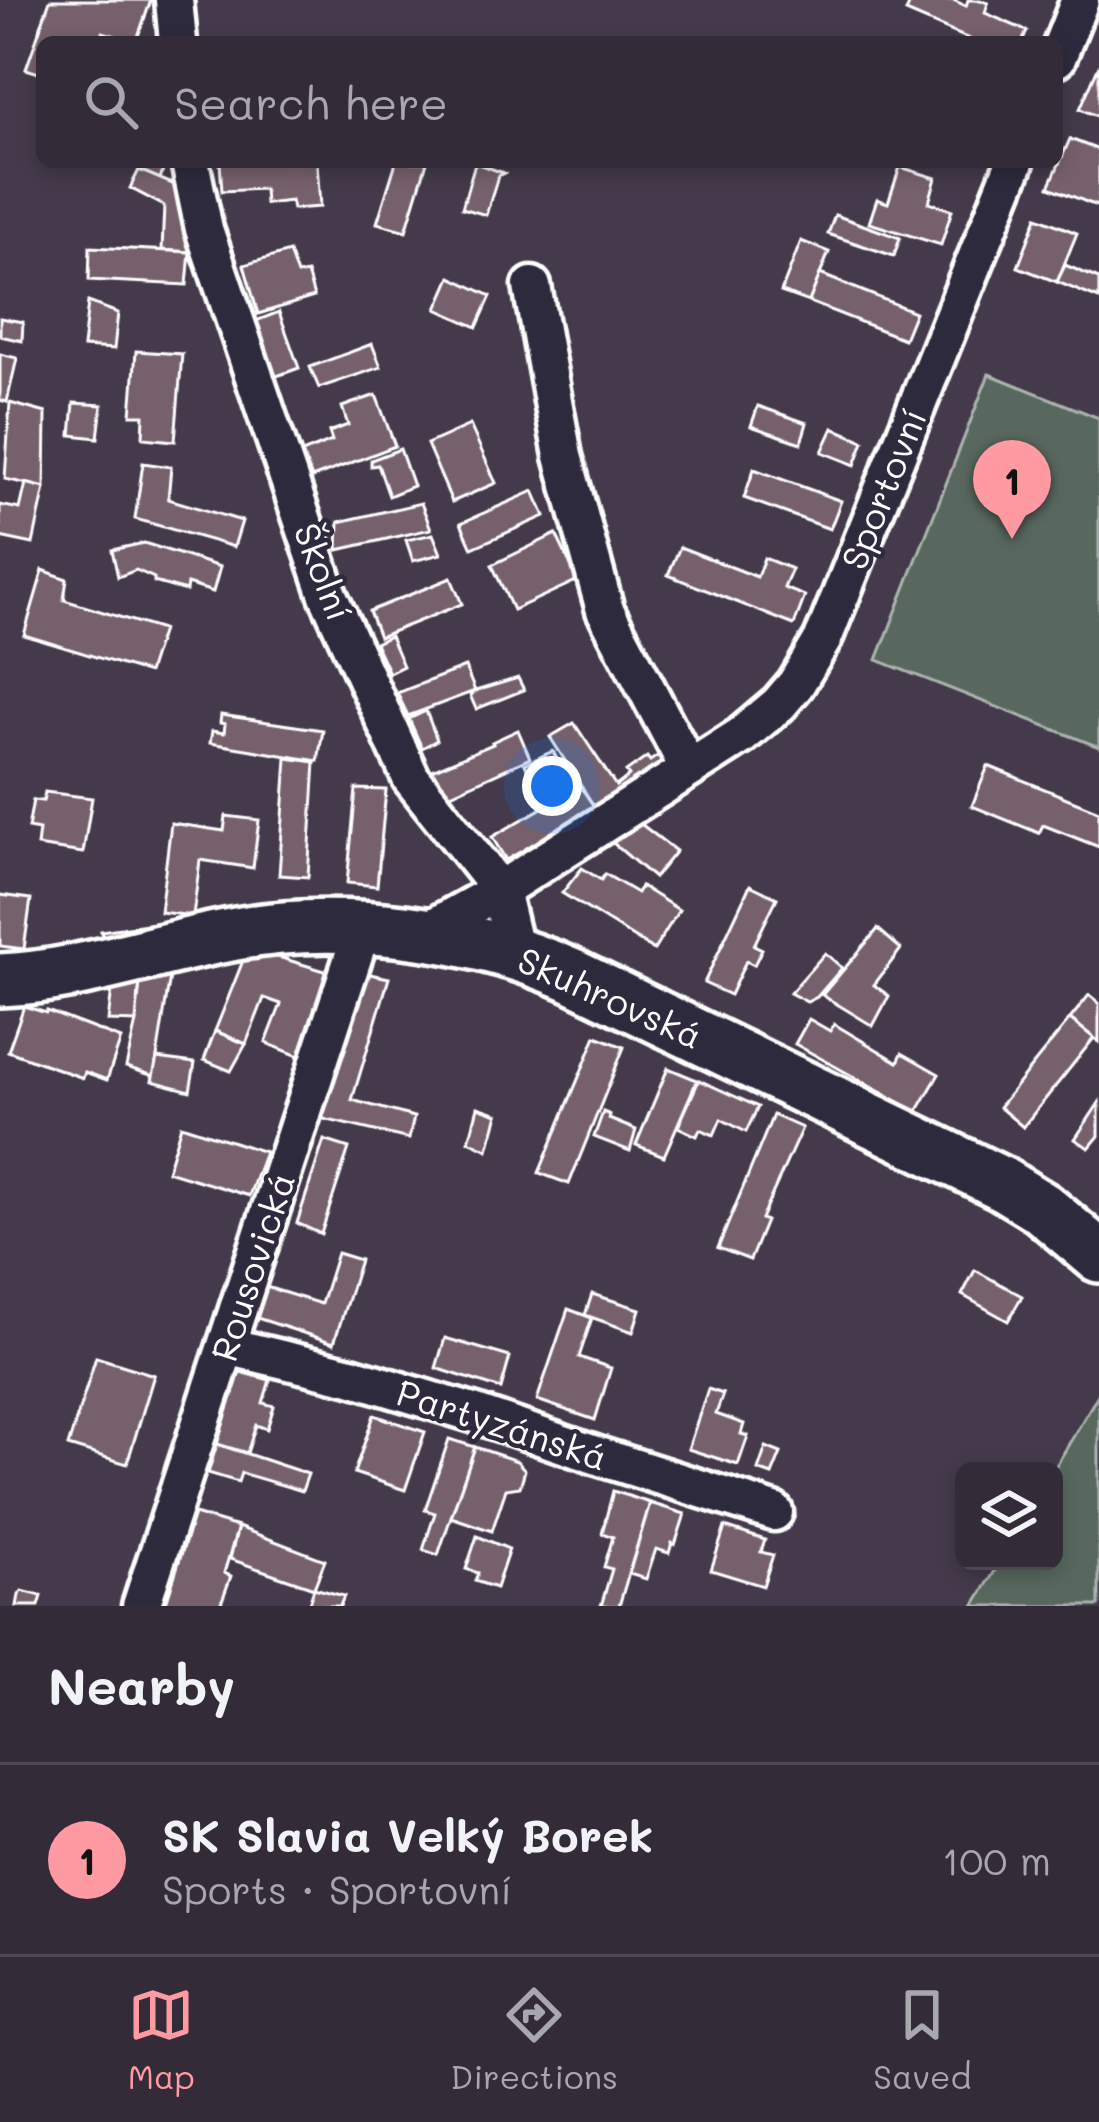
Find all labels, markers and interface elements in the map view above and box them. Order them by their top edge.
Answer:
search box [36,36,1063,168]
icon: search [78,69,144,135]
text: Search here [174,73,448,131]
street label: Sportovní [829,401,936,576]
pin: 1 [973,440,1051,539]
street label: Školní [284,516,364,627]
your location [522,756,582,816]
street label: Skuhrovská [511,935,710,1058]
street label: Rousovická [199,1166,304,1367]
street label: Partyzánská [391,1367,614,1481]
map controls [955,1462,1063,1570]
button: layers [955,1462,1063,1570]
text: Nearby [48,1651,235,1718]
text: SK Slavia Velký Borek [162,1805,653,1863]
text: 1 [78,1834,96,1885]
text: 100 m [942,1834,1051,1885]
text: Sports · Sportovní [162,1863,512,1914]
tab: Map [128,1982,195,2097]
tab: Directions [450,1982,618,2097]
tab: Saved [873,1982,971,2097]

